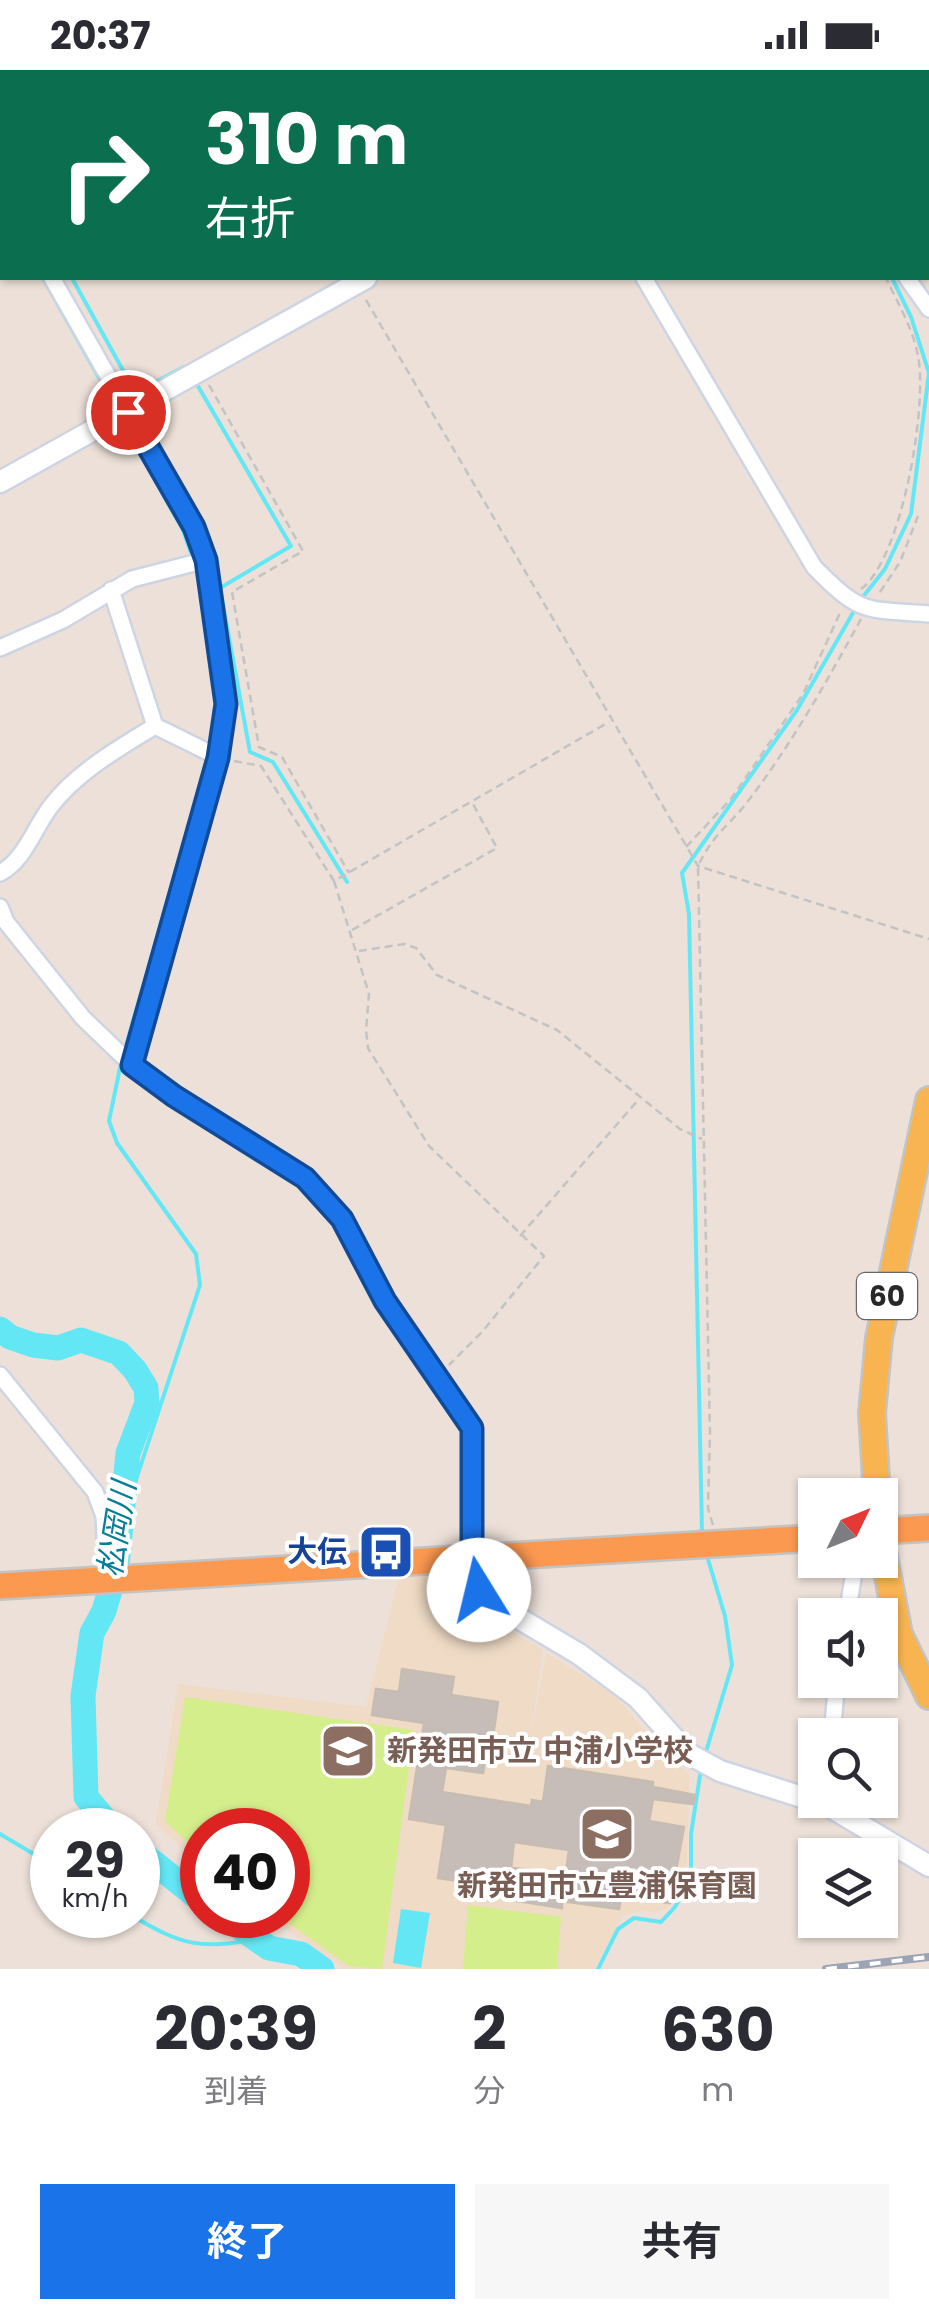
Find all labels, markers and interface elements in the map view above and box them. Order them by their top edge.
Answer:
text: 20:37 [50,9,151,62]
text: 310 m [205,90,408,189]
icon: right [40,110,170,240]
text: 右折 [205,187,295,250]
pin [86,370,171,455]
icon: arrive [101,385,156,440]
road number: 60 [857,1273,917,1319]
water label: 松岡川 [87,1475,147,1580]
north arrow [798,1478,898,1578]
map controls [798,1478,898,1938]
bus stop icon: 大伝 [356,1522,416,1582]
place label: 大伝 [287,1530,347,1573]
position arrow [427,1538,531,1642]
button: sound [798,1598,898,1698]
button: search [798,1718,898,1818]
school or university icon: 新発田市立 中浦小学校 [318,1721,378,1781]
place label: 新発田市立 中浦小学校 [387,1729,693,1772]
school or university icon: 新発田市立豊浦保育園 [577,1804,637,1864]
speed limit sign: 40 [180,1808,310,1938]
text: 29 [65,1825,125,1896]
button: layers [798,1838,898,1938]
place label: 新発田市立豊浦保育園 [457,1864,757,1907]
text: km/h [62,1881,128,1916]
text: 20:39 [154,1987,318,2071]
text: 2 [472,1987,507,2071]
text: 630 [661,1988,775,2072]
text: m [701,2067,734,2112]
text: 到着 [204,2068,268,2113]
text: 分 [473,2068,505,2113]
button: 終了 [40,2184,455,2299]
button: 共有 [475,2184,889,2299]

